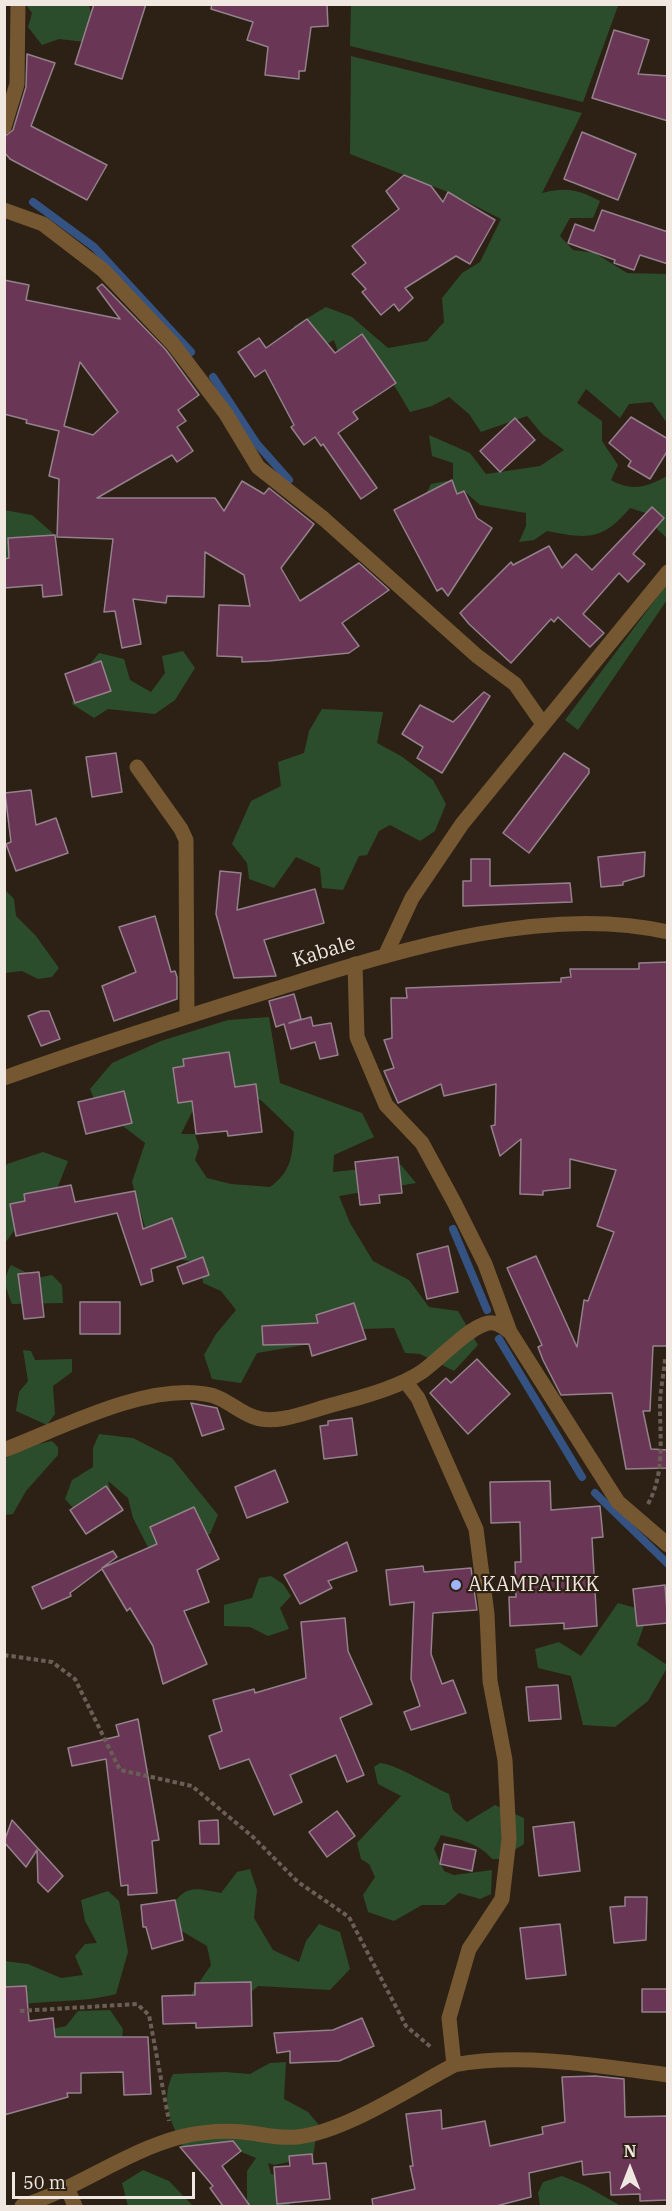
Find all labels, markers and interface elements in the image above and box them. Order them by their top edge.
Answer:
street label: Kabale [290,931,358,973]
place label: AKAMPATIKK [468,1573,599,1597]
marker: AKAMPATIKK [449,1578,463,1592]
north arrow [600,2139,660,2199]
text: N [624,2141,636,2161]
scale bar [15,2160,198,2198]
text: 50 m [23,2171,66,2194]

